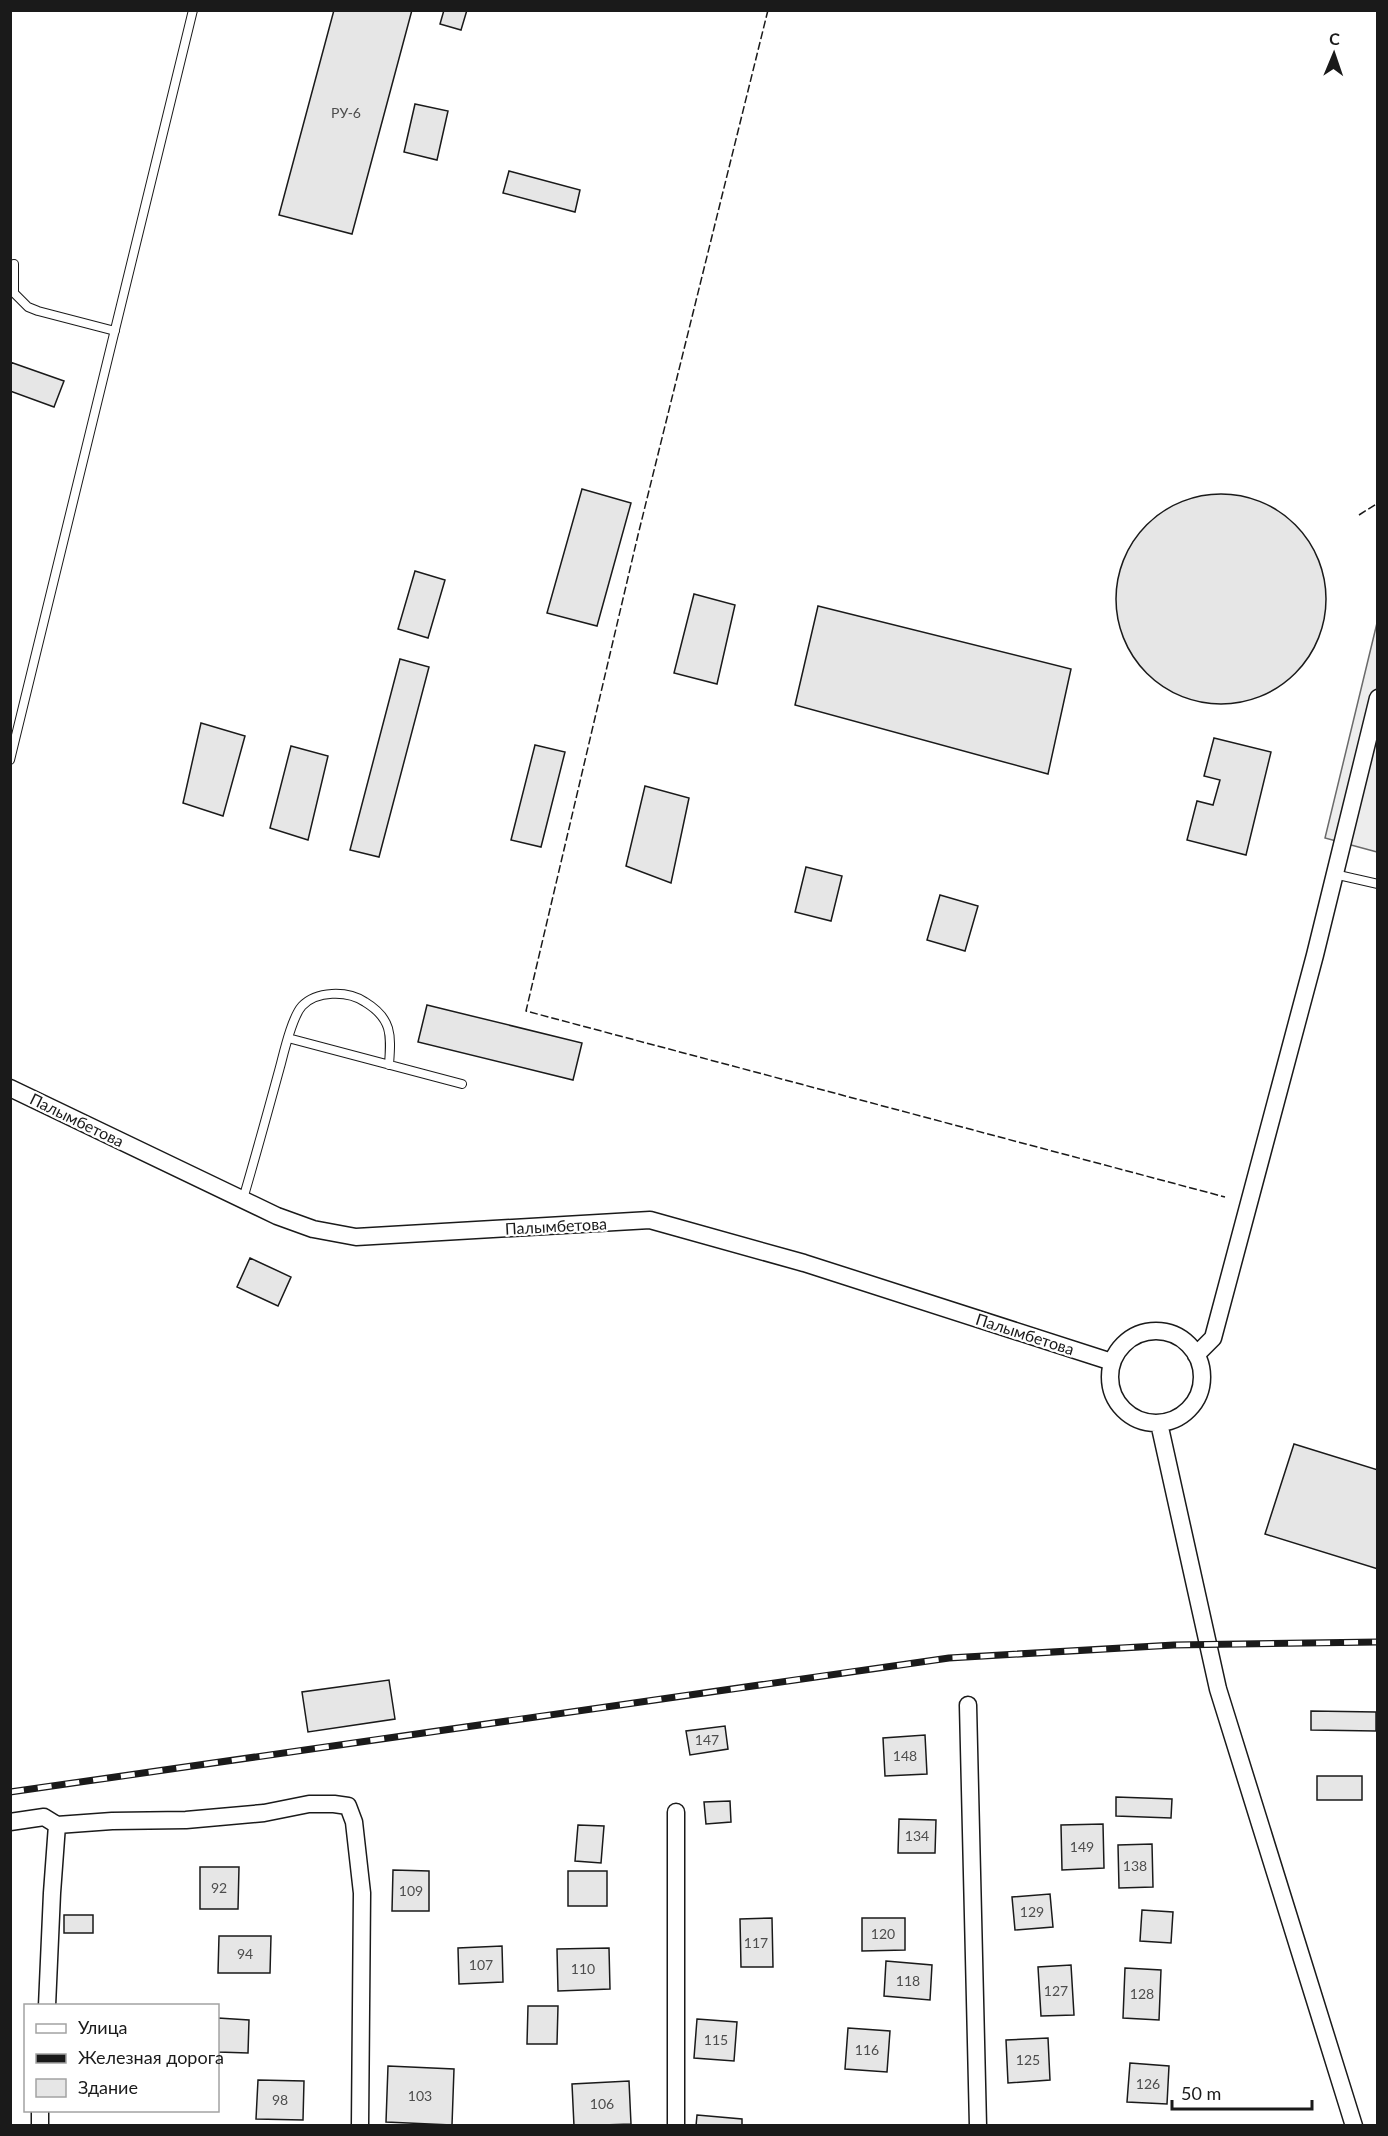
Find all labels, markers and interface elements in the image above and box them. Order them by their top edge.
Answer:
north arrow [1304,24,1364,84]
text: С [1329,29,1341,48]
house number: РУ-6 [331,104,361,121]
street label: Палымбетова [27,1089,127,1150]
street label: Палымбетова [504,1213,607,1238]
street label: Палымбетова [974,1309,1077,1358]
house number: 147 [695,1731,719,1748]
house number: 148 [893,1747,917,1764]
house number: 134 [905,1827,929,1844]
house number: 149 [1070,1838,1094,1855]
house number: 138 [1123,1857,1147,1874]
house number: 92 [211,1879,227,1896]
house number: 109 [399,1882,423,1899]
house number: 129 [1020,1903,1044,1920]
house number: 120 [871,1925,895,1942]
house number: 117 [744,1934,768,1951]
house number: 94 [237,1945,253,1962]
house number: 107 [469,1956,493,1973]
house number: 110 [571,1960,595,1977]
house number: 118 [896,1972,920,1989]
house number: 127 [1044,1982,1068,1999]
house number: 128 [1130,1985,1154,2002]
legend [24,2004,219,2112]
text: Улица [78,2016,128,2038]
house number: 115 [704,2031,728,2048]
house number: 116 [855,2041,879,2058]
text: Железная дорога [78,2046,224,2068]
house number: 125 [1016,2051,1040,2068]
scale bar [1172,2073,1312,2111]
house number: 126 [1136,2075,1160,2092]
text: Здание [78,2076,138,2098]
text: 50 m [1181,2082,1221,2104]
house number: 103 [408,2087,432,2104]
house number: 98 [272,2091,288,2108]
house number: 106 [590,2095,614,2112]

